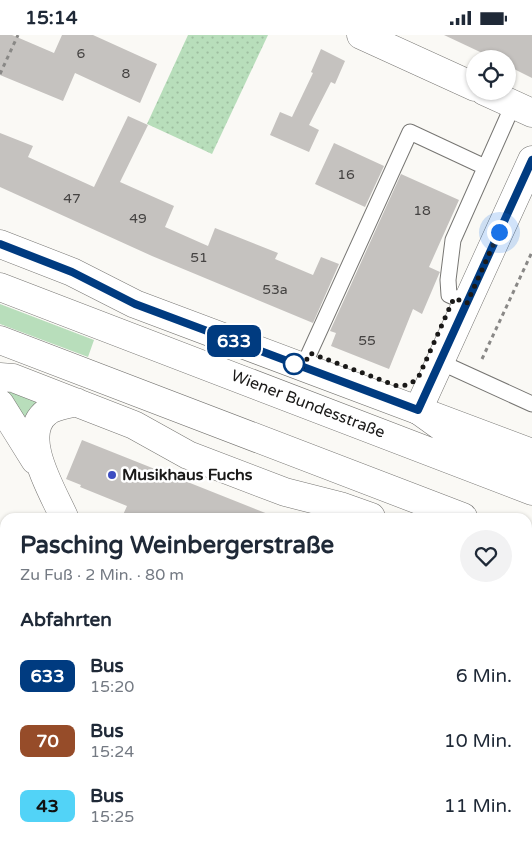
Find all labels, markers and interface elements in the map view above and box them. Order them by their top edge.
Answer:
text: 15:14 [25,7,78,29]
house number: 6 [77,45,86,62]
map controls [466,50,516,100]
button: locate [466,50,516,100]
house number: 8 [122,65,131,82]
house number: 16 [337,166,355,183]
house number: 47 [63,190,81,207]
house number: 18 [413,202,431,219]
house number: 49 [129,210,147,227]
your location [487,220,512,245]
house number: 51 [190,249,208,266]
house number: 53a [262,281,288,298]
line badge: 633 [205,325,263,357]
text: 633 [217,330,251,352]
house number: 55 [358,332,376,349]
unlabelled marker [283,353,305,375]
street label: Wiener Bundesstraße [228,365,388,443]
place label: Musikhaus Fuchs [122,465,253,485]
marker: Musikhaus Fuchs [106,469,118,481]
button: heart [460,530,512,582]
text: Pasching Weinbergerstraße [20,531,334,560]
text: Zu Fuß · 2 Min. · 80 m [20,565,184,585]
text: Abfahrten [20,609,112,631]
text: Bus [90,655,124,677]
text: 633 [31,665,64,687]
text: 6 Min. [456,665,512,687]
text: 15:20 [90,677,134,697]
text: Bus [90,720,124,742]
text: 70 [36,730,59,752]
text: 10 Min. [444,730,512,752]
text: 15:24 [90,742,134,762]
text: Bus [90,785,124,807]
text: 43 [36,795,59,817]
text: 11 Min. [444,795,512,817]
text: 15:25 [90,807,134,827]

